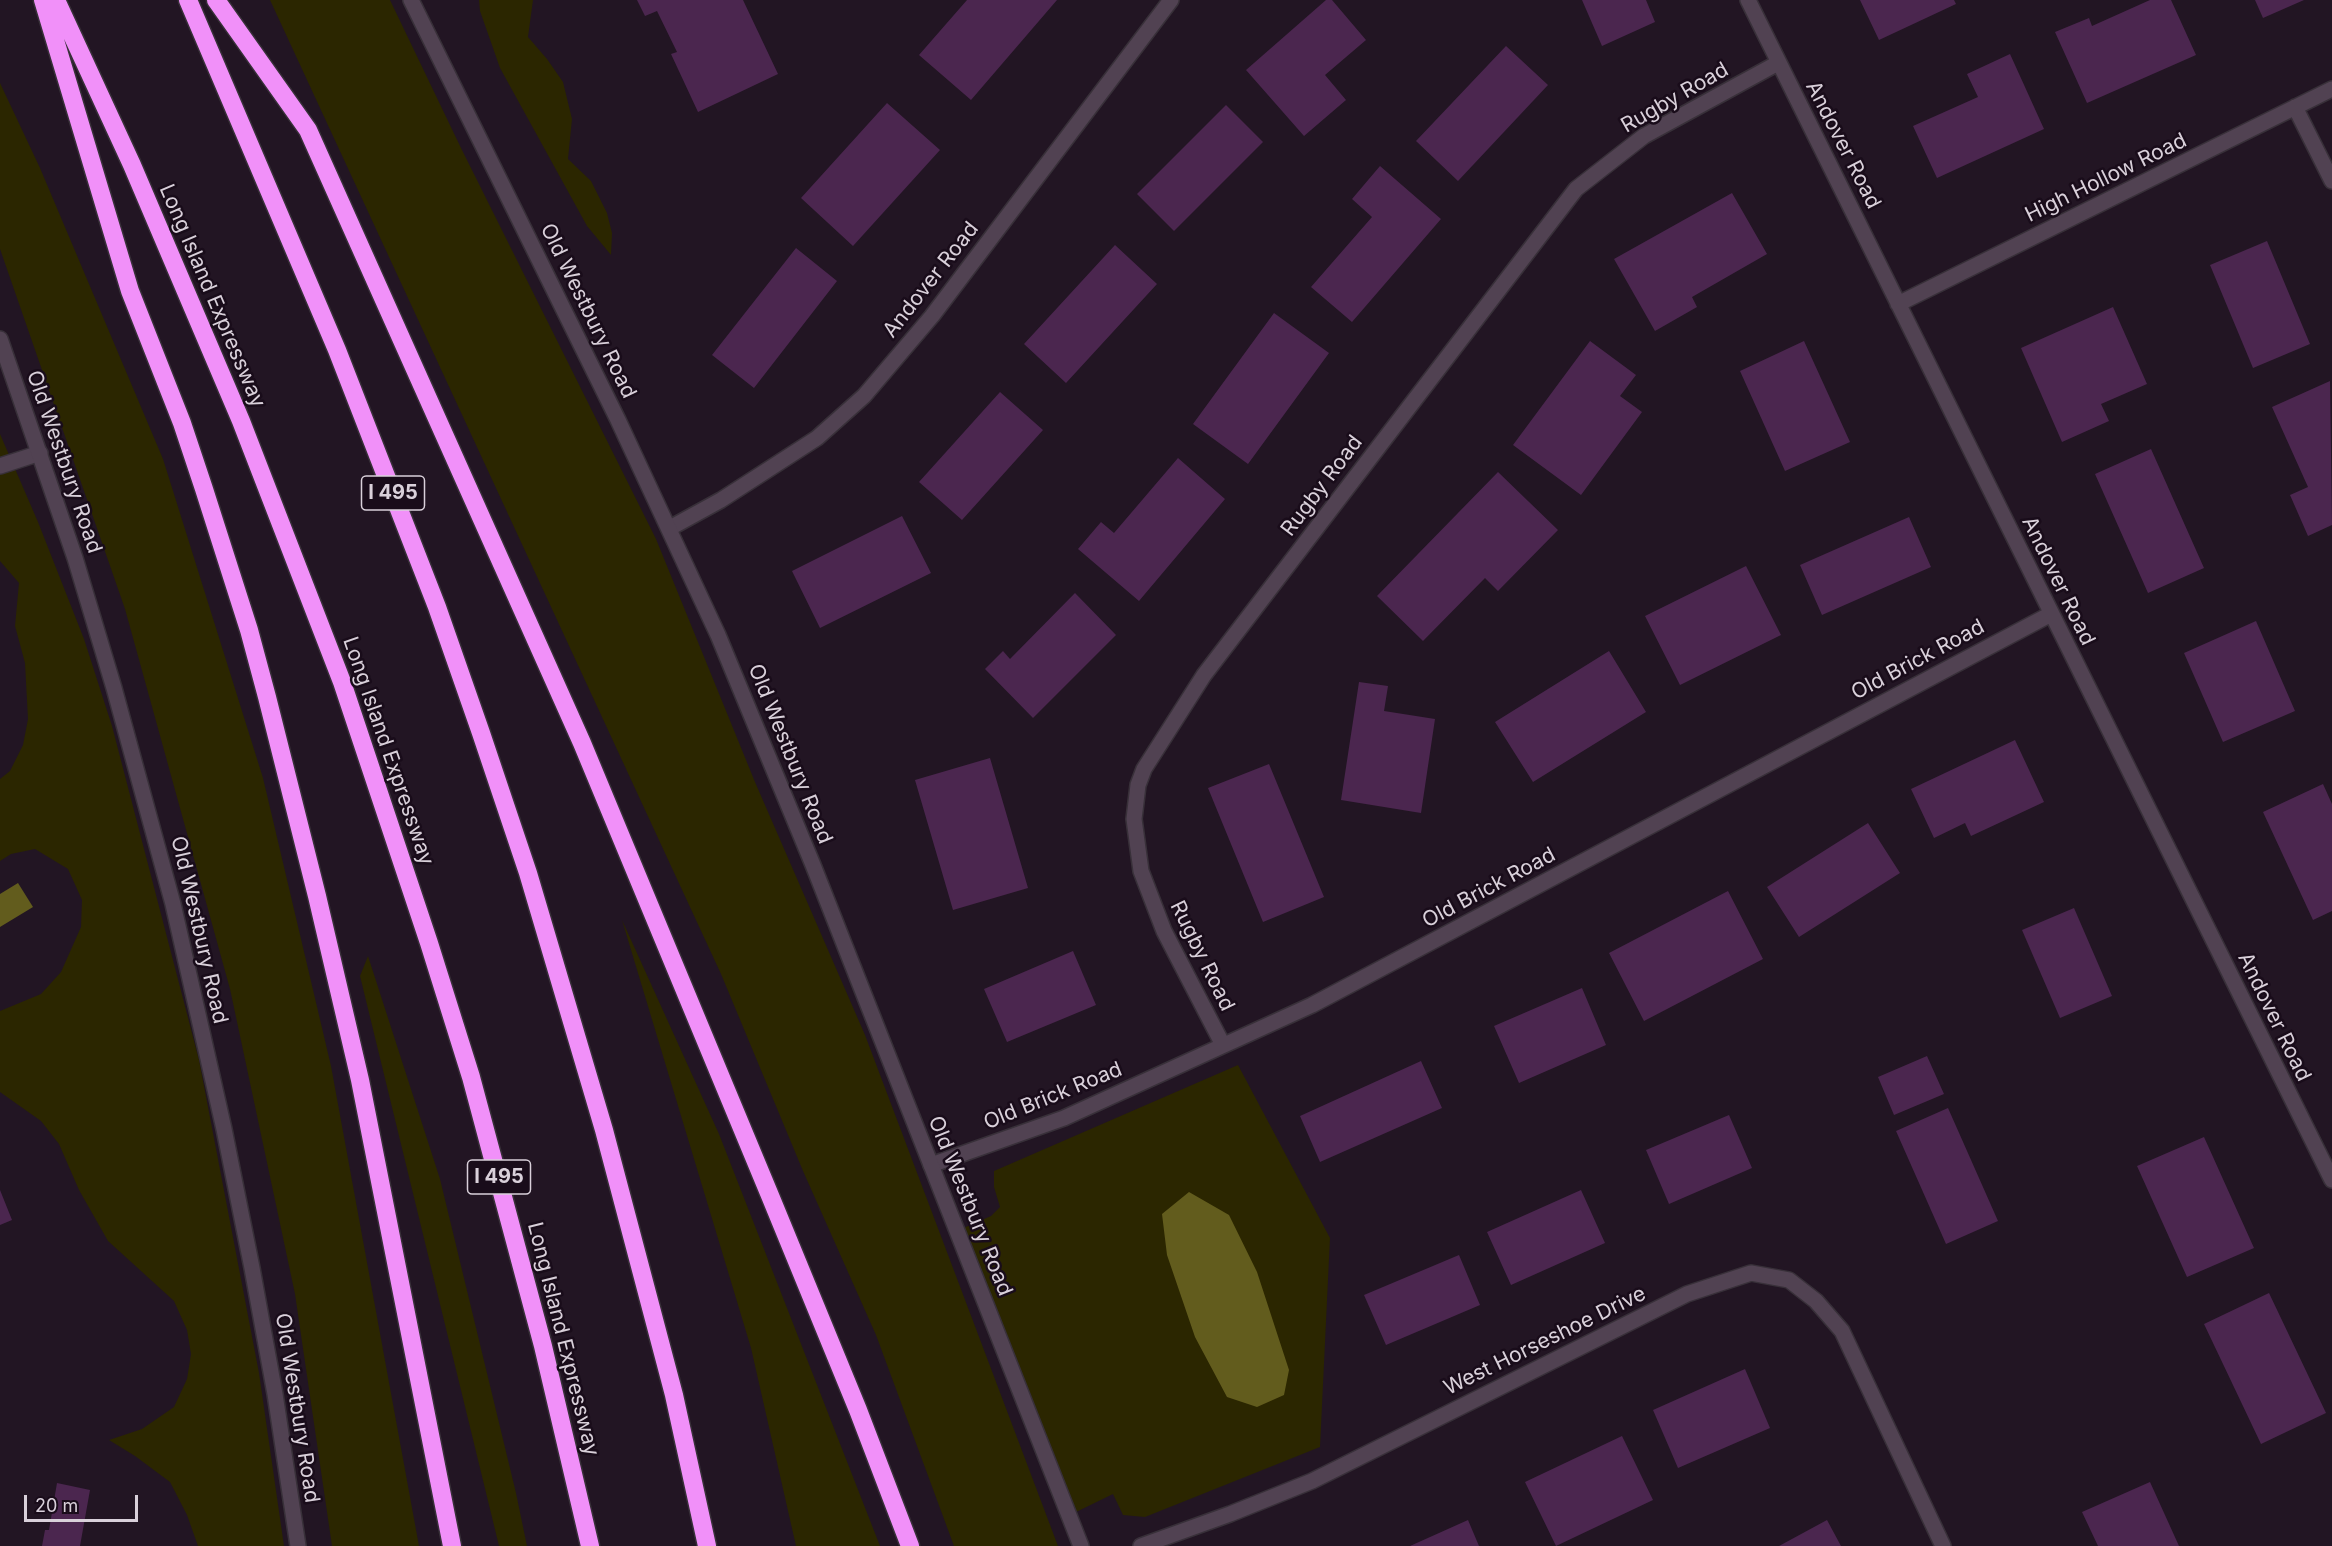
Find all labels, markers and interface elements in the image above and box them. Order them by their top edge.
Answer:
street label: Rugby Road [1617,57,1733,139]
street label: Andover Road [1800,77,1886,213]
street label: High Hollow Road [2021,128,2191,228]
street label: Long Island Expressway [154,181,270,411]
street label: Andover Road [878,217,984,343]
street label: Old Westbury Road [535,219,641,403]
street label: Old Westbury Road [21,367,107,557]
street label: Rugby Road [1276,431,1368,541]
road number: I 495 [362,476,424,510]
street label: Andover Road [2016,513,2100,649]
street label: Old Brick Road [1847,614,1989,706]
street label: Long Island Expressway [337,634,439,868]
street label: Old Westbury Road [742,660,838,848]
street label: Old Westbury Road [165,834,233,1026]
street label: Old Brick Road [1418,842,1560,934]
street label: Rugby Road [1164,897,1240,1015]
street label: Andover Road [2232,949,2316,1085]
street label: Old Brick Road [980,1057,1126,1135]
street label: Old Westbury Road [922,1112,1018,1300]
road number: I 495 [468,1160,530,1194]
street label: Long Island Expressway [522,1220,604,1458]
street label: West Horseshoe Drive [1440,1281,1650,1401]
street label: Old Westbury Road [270,1311,324,1505]
scale bar [27,1483,141,1521]
text: 20 m [35,1495,78,1516]

